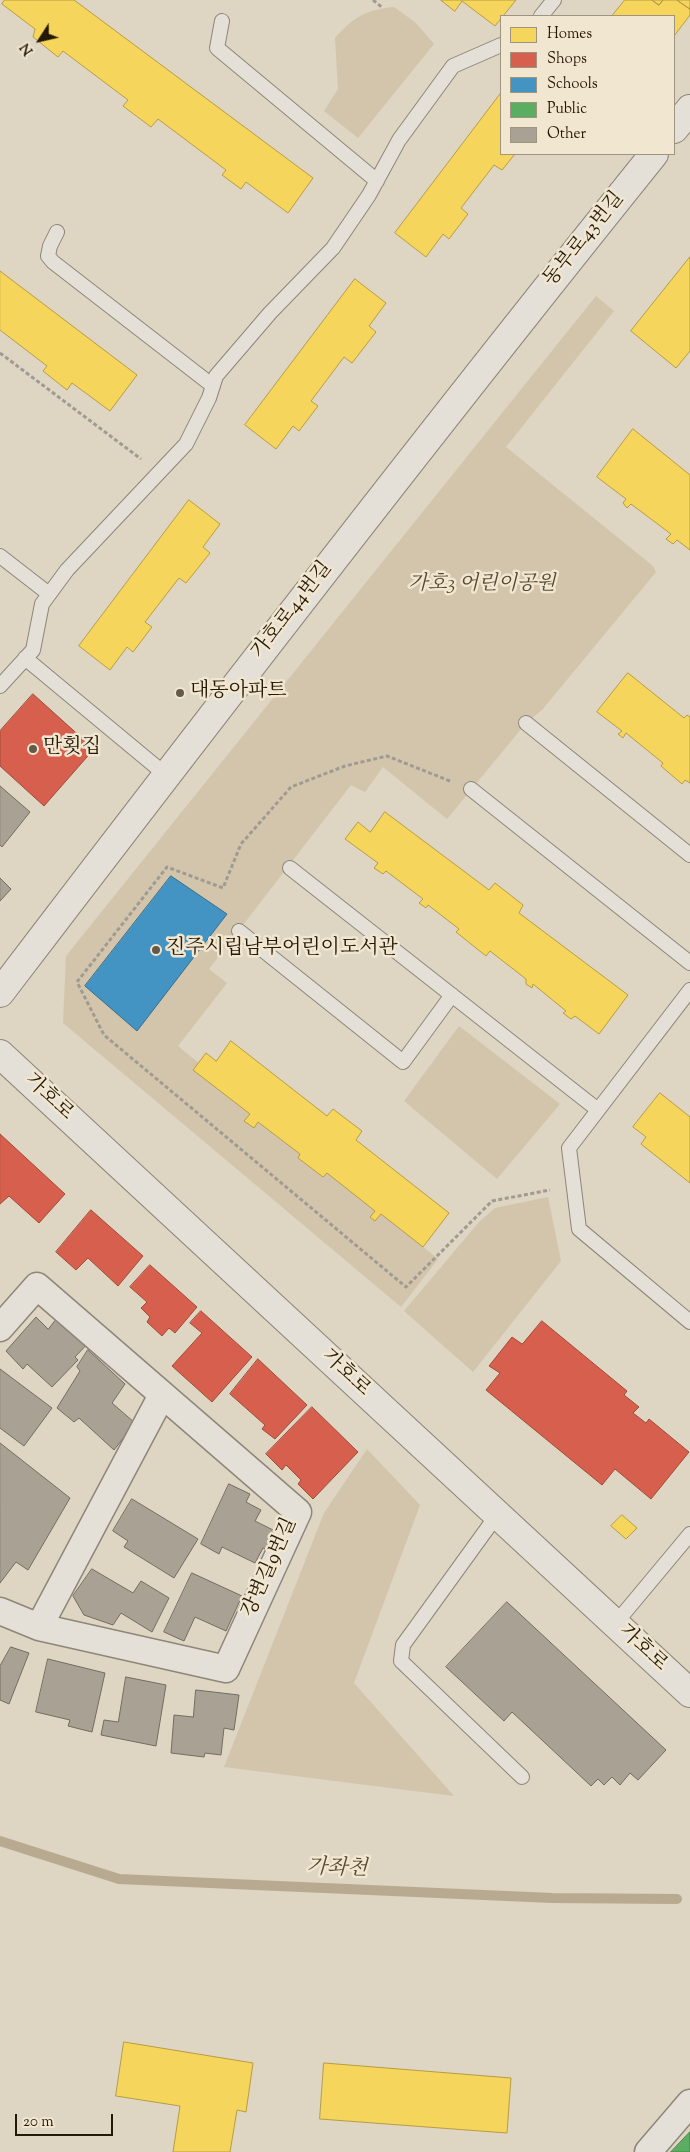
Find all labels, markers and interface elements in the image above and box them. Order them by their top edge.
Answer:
north arrow [15,15,65,65]
legend [500,15,675,155]
text: Homes [547,24,592,45]
text: N [16,38,39,59]
text: Shops [547,49,587,70]
text: Schools [547,74,598,95]
text: Public [547,99,587,120]
text: Other [547,124,586,145]
street label: 동부로43번길 [540,188,630,292]
street label: 가호로44번길 [248,558,338,664]
park label: 가호3 어린이공원 [408,574,556,598]
place label: 대동아파트 [190,681,287,705]
marker: 대동아파트 [174,687,186,699]
place label: 만횟집 [43,737,101,761]
marker: 만횟집 [27,743,39,755]
place label: 진주시립남부어린이도서관 [166,938,398,962]
marker: 진주시립남부어린이도서관 [150,944,162,956]
street label: 가호로 [19,1069,77,1127]
street label: 가호로 [316,1345,374,1403]
street label: 강변길9번길 [238,1515,304,1621]
street label: 가호로 [613,1620,671,1678]
water label: 가좌천 [306,1856,368,1884]
scale bar [18,2104,115,2136]
text: 20 m [23,2112,54,2133]

